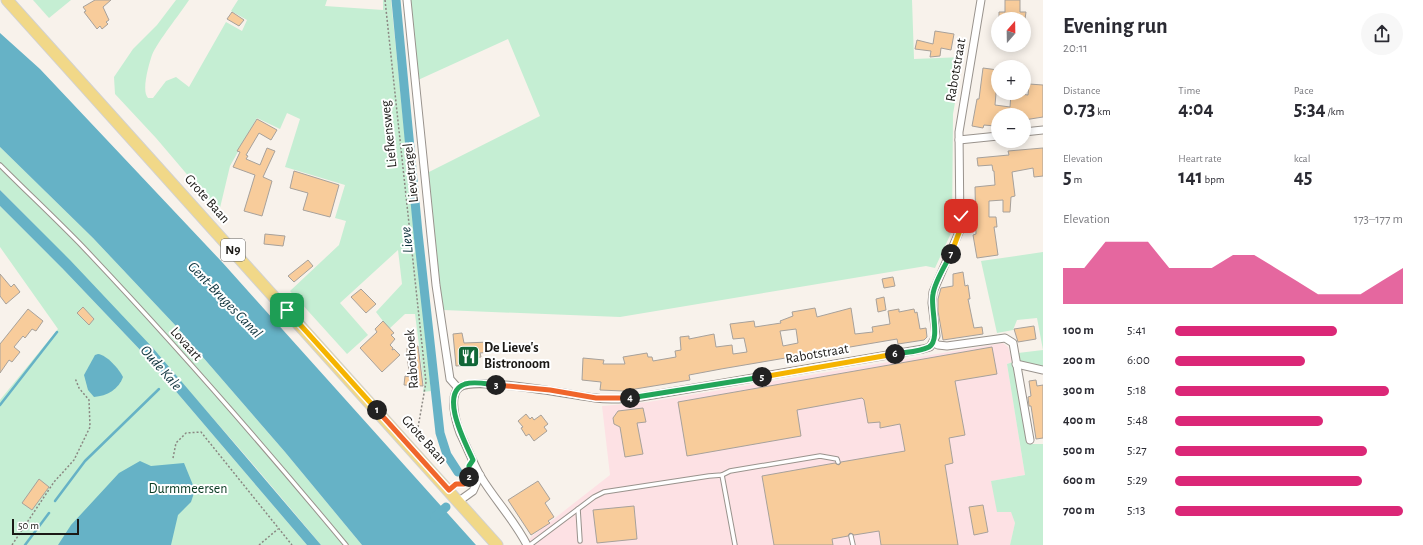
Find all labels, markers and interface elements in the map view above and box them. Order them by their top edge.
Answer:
north arrow [991,12,1031,52]
map controls [991,12,1031,148]
button: share [1361,13,1403,55]
text: Evening run [1063,15,1168,37]
street label: Rabotstraat [944,37,969,103]
text: 20:11 [1063,42,1088,55]
button: + [991,60,1031,100]
text: Distance [1063,85,1100,96]
text: Time [1178,85,1200,96]
text: Pace [1294,85,1313,96]
street label: Liefkensweg [378,99,399,168]
text: 0.73 [1063,99,1095,119]
text: 4:04 [1178,99,1213,119]
text: 5:34 [1294,99,1326,119]
text: km [1095,106,1111,117]
text: /km [1326,106,1344,117]
button: − [991,108,1031,148]
street label: Lievetragel [401,142,421,204]
text: Elevation [1063,153,1103,164]
text: Heart rate [1178,153,1222,164]
text: kcal [1294,153,1310,164]
text: 5 [1063,167,1072,187]
text: 141 [1178,167,1203,187]
text: 45 [1294,167,1312,187]
street label: Grote Baan [182,172,232,226]
text: m [1072,174,1082,185]
text: bpm [1203,174,1225,185]
pin [944,199,978,233]
icon: check [950,205,972,227]
text: Elevation [1063,213,1110,226]
text: 173–177 m [1354,213,1403,226]
water label: Lieve [398,226,416,254]
road number: N9 [221,239,245,261]
pin: 7 [941,244,961,264]
text: 7 [949,248,953,259]
water label: Gent-Bruges Canal [185,259,265,341]
pin [270,293,304,327]
icon: arrive [276,299,298,321]
text: 100 m [1063,324,1094,337]
text: 5:41 [1127,324,1146,337]
street label: Lovaart [167,325,205,364]
street label: Rabothoek [403,328,421,389]
place label: De Lieve's Bistronoom [484,341,550,371]
street label: Rabotstraat [784,341,850,366]
water label: Oude Kale [138,343,185,394]
restaurant icon: De Lieve's Bistronoom [455,343,481,369]
pin: 6 [885,344,905,364]
text: 6 [892,348,898,359]
text: 200 m [1063,354,1095,367]
text: 6:00 [1127,354,1150,367]
pin: 5 [752,367,772,387]
text: 5 [760,371,764,382]
pin: 3 [486,375,506,395]
text: 3 [494,379,498,390]
text: 300 m [1063,384,1095,397]
text: 5:18 [1127,384,1146,397]
pin: 4 [620,388,640,408]
text: 4 [627,392,633,403]
pin: 1 [367,400,387,420]
text: 1 [375,404,379,415]
street label: Grote Baan [399,413,449,467]
text: 400 m [1063,414,1096,427]
text: 5:48 [1127,414,1148,427]
text: 500 m [1063,444,1095,457]
text: 5:27 [1127,444,1147,457]
pin: 2 [459,467,479,487]
text: 2 [466,471,472,482]
text: 600 m [1063,474,1095,487]
text: 5:29 [1127,474,1147,487]
park label: Durmmeersen [148,482,228,496]
text: 700 m [1063,504,1095,517]
text: 5:13 [1127,504,1145,517]
scale bar [12,517,79,536]
text: 50 m [18,520,39,531]

